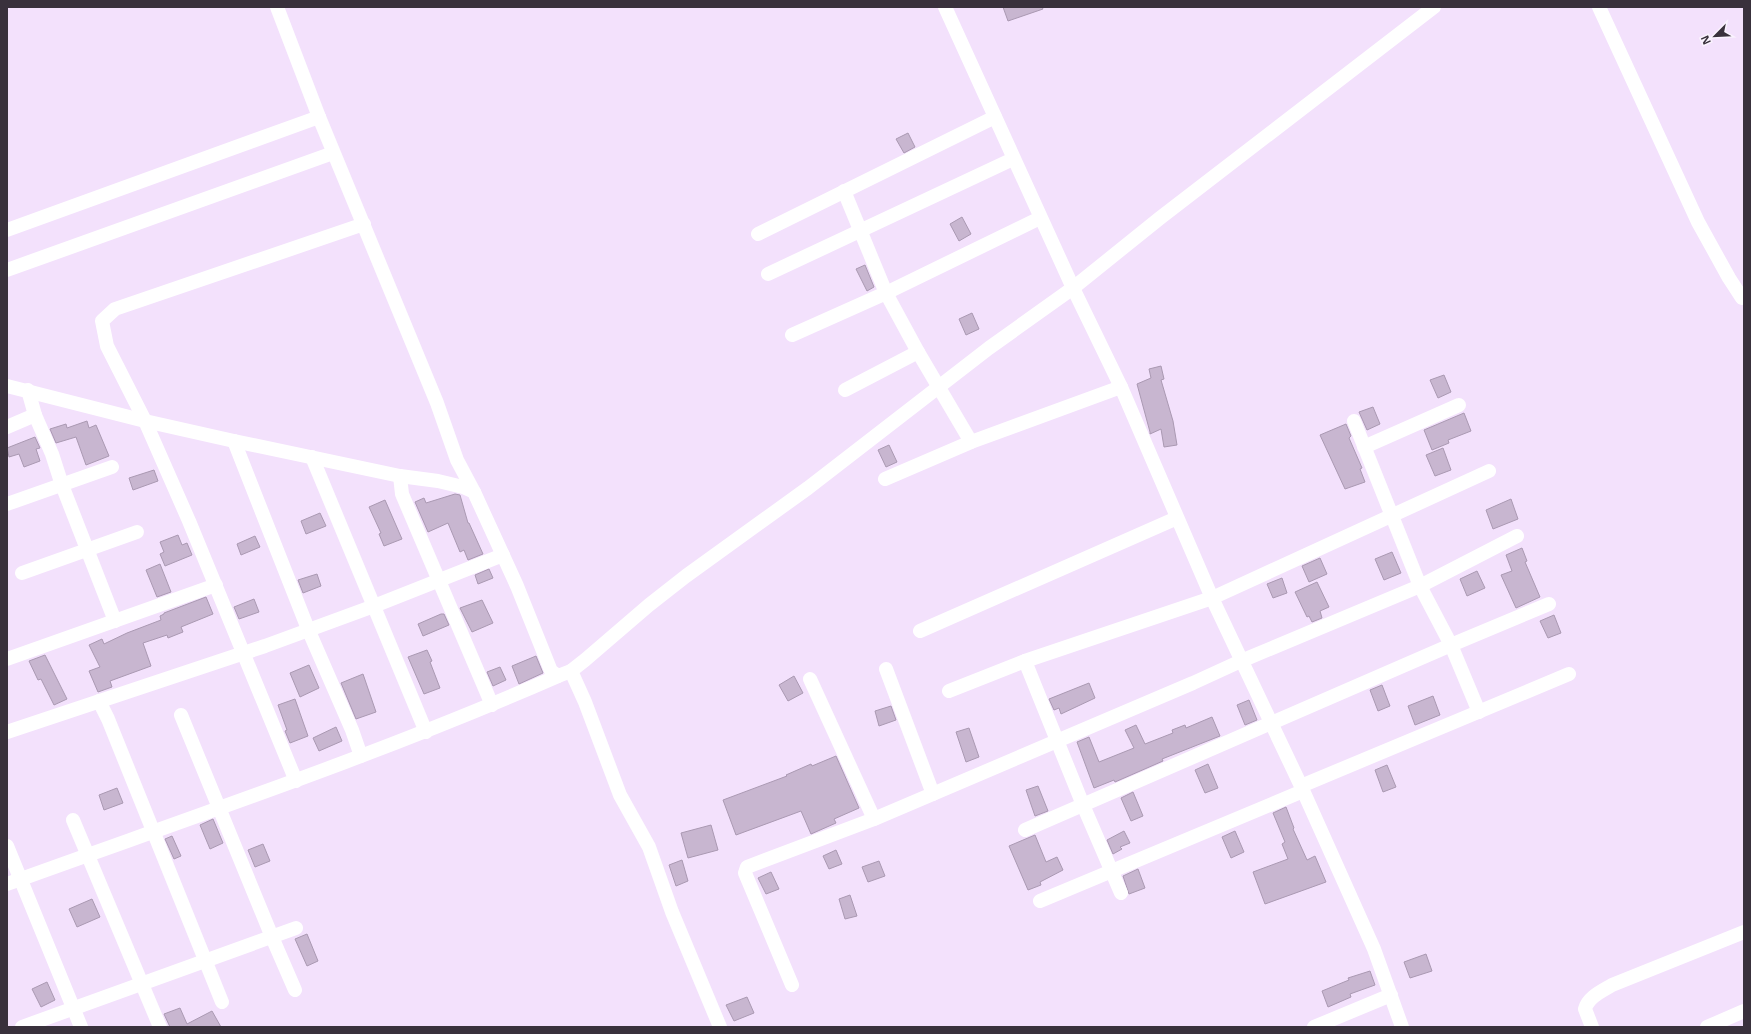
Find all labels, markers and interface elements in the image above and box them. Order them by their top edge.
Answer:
north arrow [1695,16,1735,56]
text: N [1697,33,1714,47]

